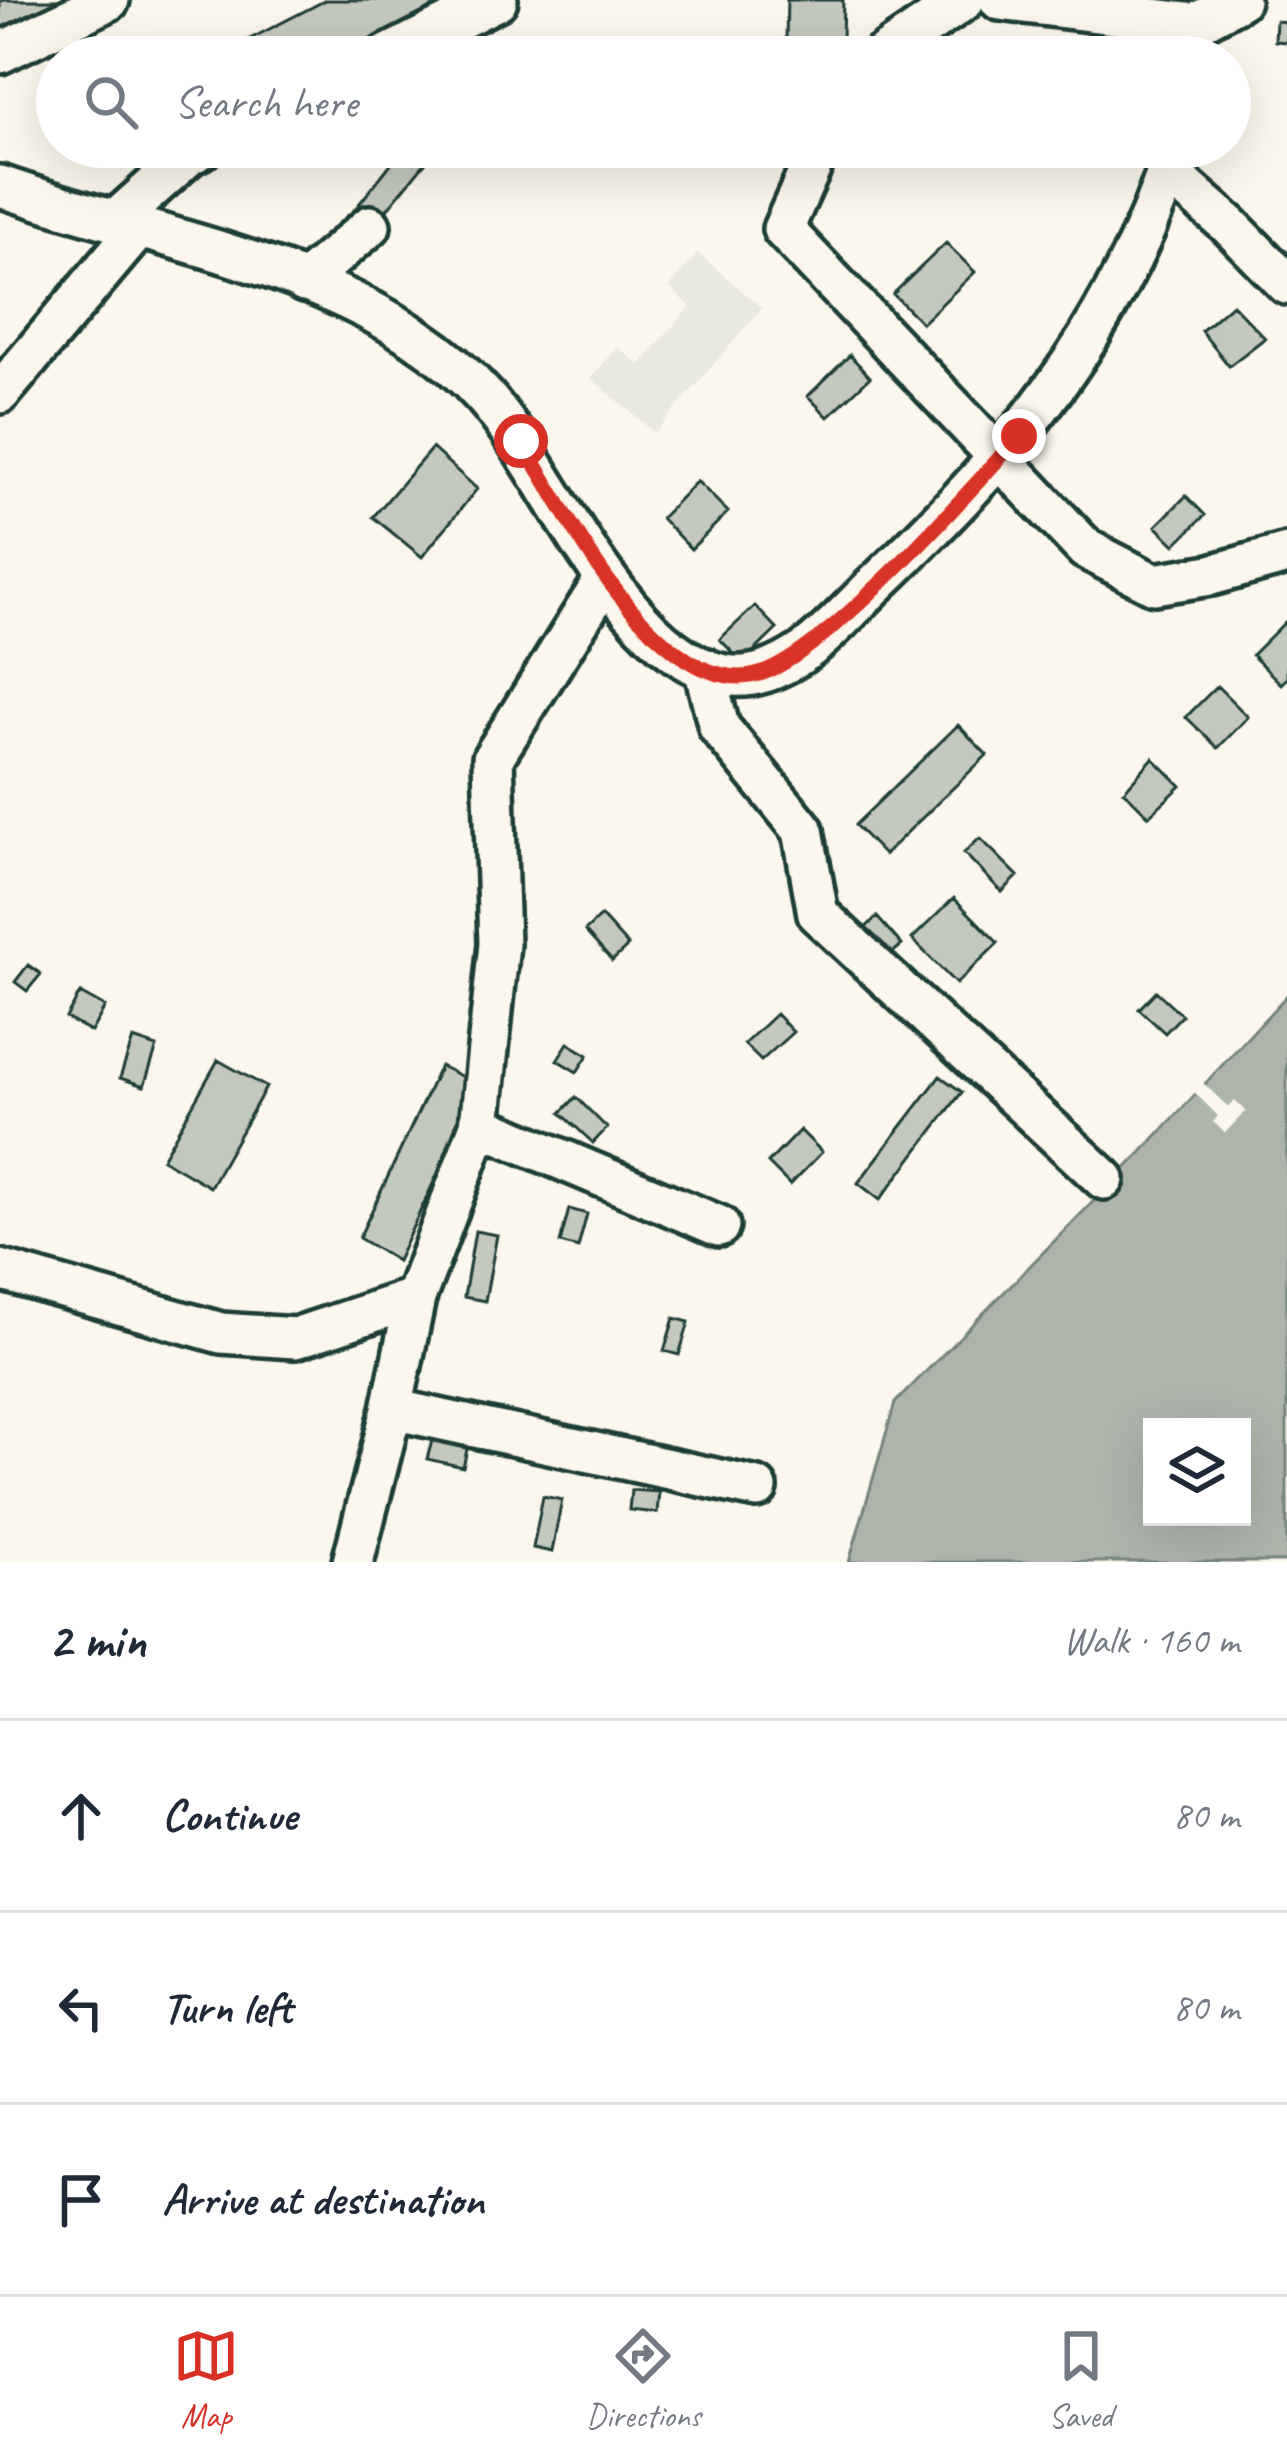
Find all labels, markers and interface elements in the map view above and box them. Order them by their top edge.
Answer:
search box [36,36,1251,168]
icon: search [78,69,144,135]
text: Search here [174,74,357,131]
route end [992,409,1046,463]
route start [494,414,548,468]
map controls [1143,1418,1251,1526]
button: layers [1143,1418,1251,1526]
text: 2 min [48,1608,146,1672]
text: Walk · 160 m [1063,1616,1239,1665]
icon: ahead [48,1783,114,1849]
text: Continue [162,1787,296,1844]
text: 80 m [1173,1791,1239,1840]
icon: left [48,1975,114,2041]
text: Turn left [162,1979,292,2036]
text: 80 m [1173,1983,1239,2032]
icon: arrive [48,2167,114,2233]
text: Arrive at destination [162,2171,484,2228]
tab: Map [173,2323,239,2437]
tab: Directions [586,2323,701,2437]
tab: Saved [1048,2323,1114,2437]

